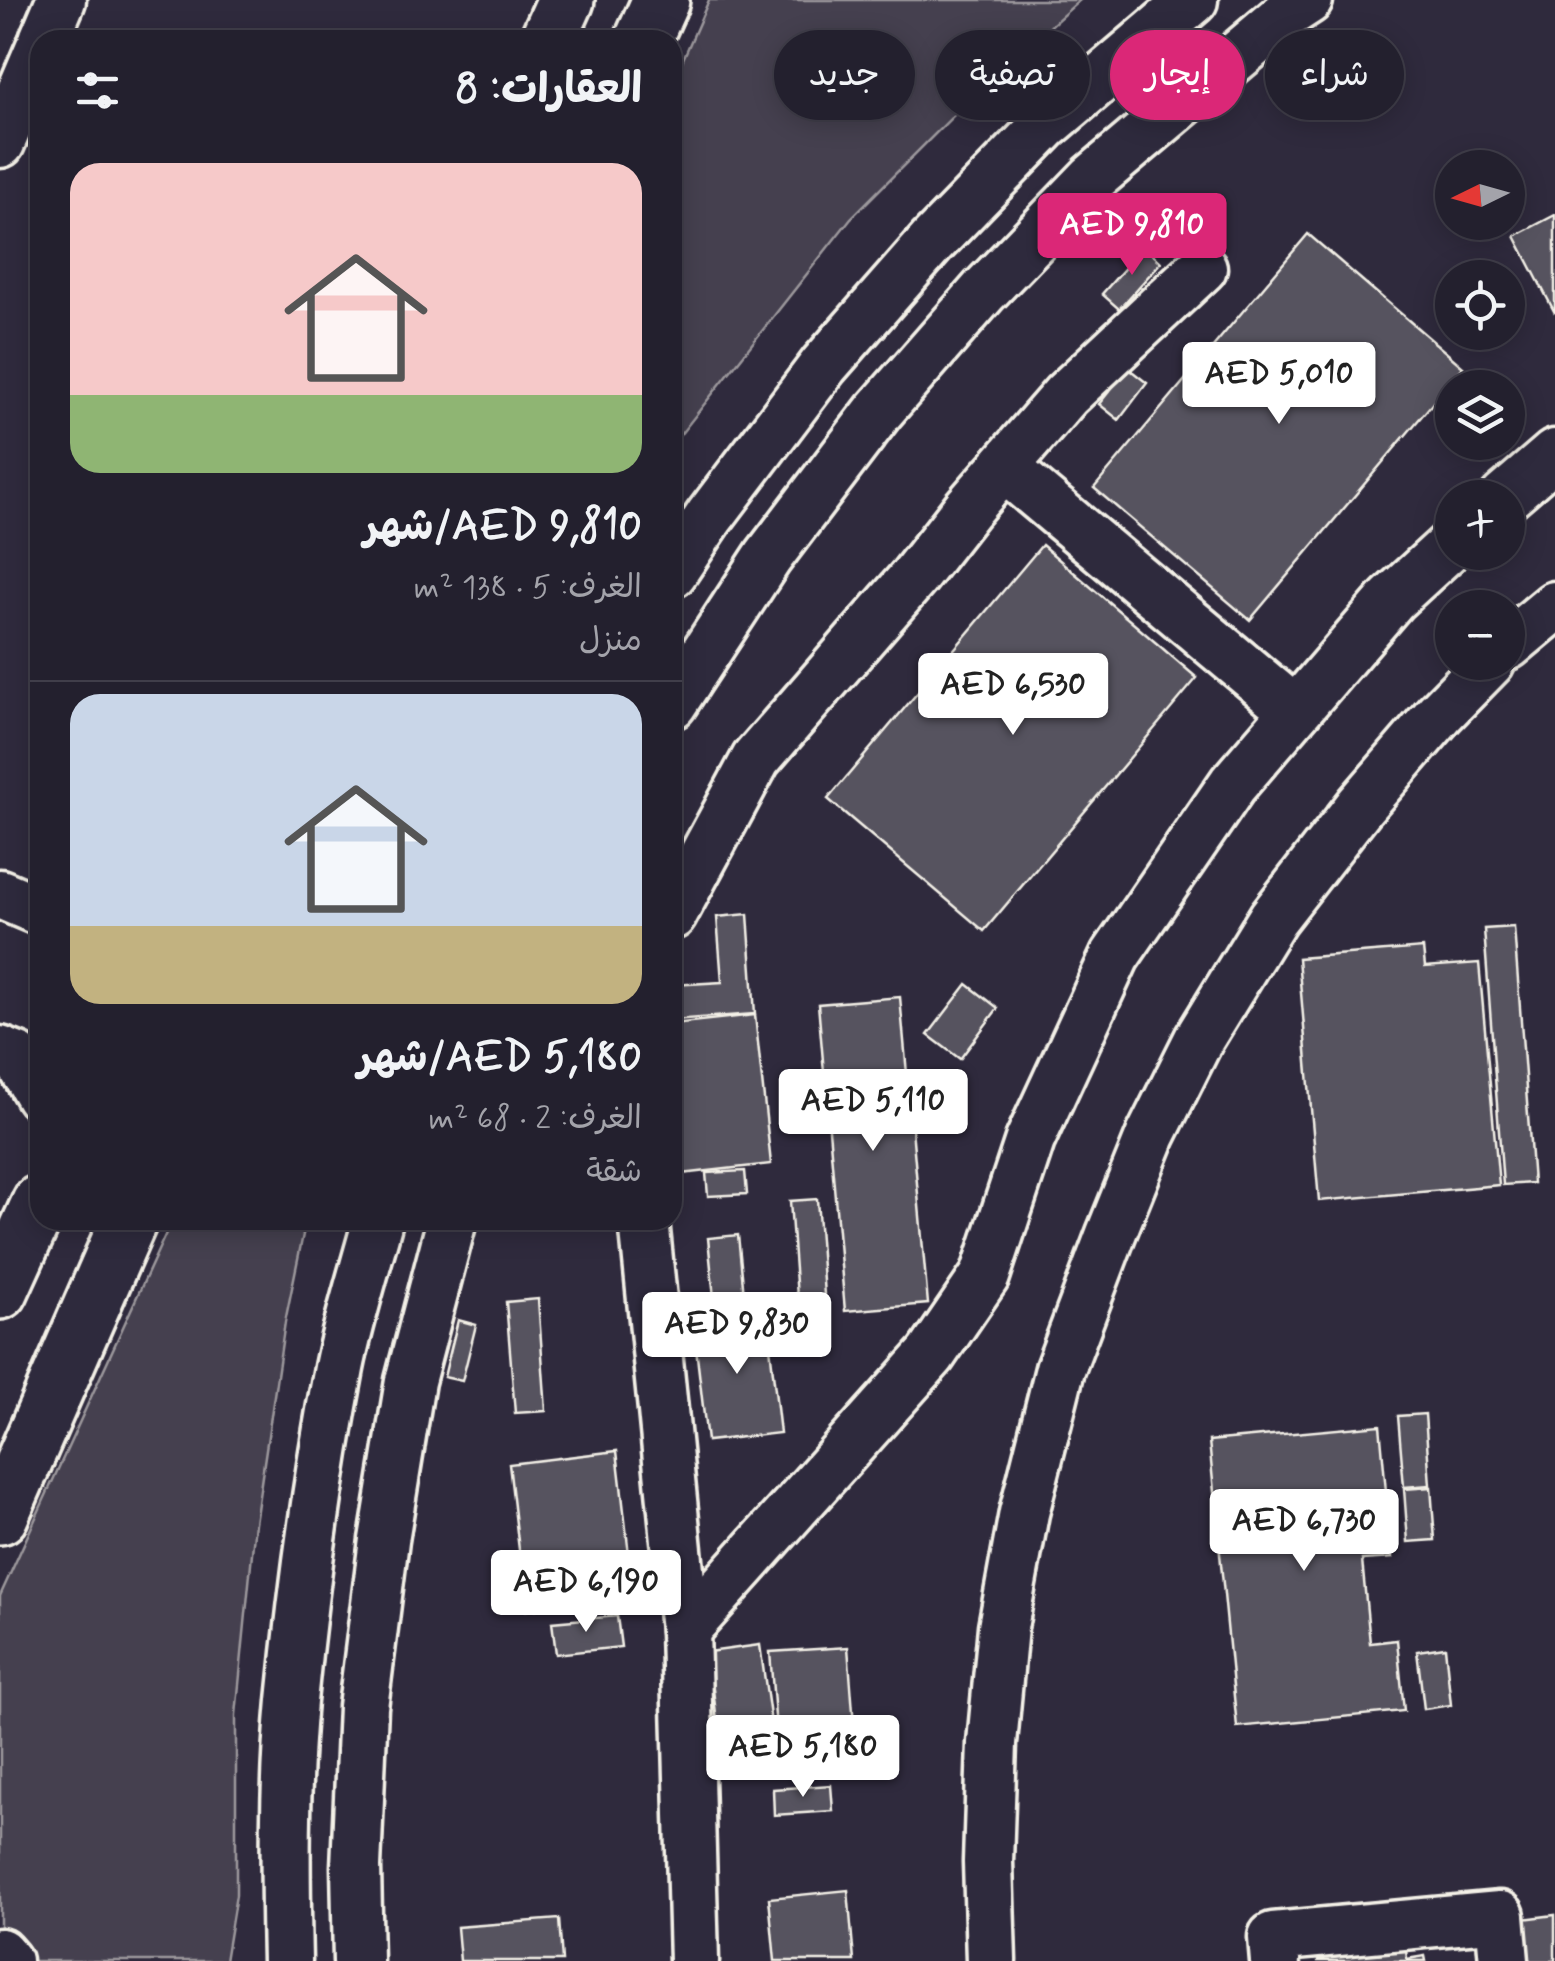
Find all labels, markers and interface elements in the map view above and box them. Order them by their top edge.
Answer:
chip: جديد [774,30,915,120]
chip: تصفية [935,30,1090,120]
chip: إيجار [1110,30,1245,120]
chip: شراء [1265,30,1404,120]
icon: filters [70,63,125,118]
text: العقارات: 8 [455,63,642,118]
north arrow [1435,150,1525,240]
map controls [1435,150,1525,680]
pin: AED 9,810 [1018,193,1246,278]
text: AED 9,810 [1060,204,1204,246]
icon: home [266,228,446,408]
button: locate [1435,260,1525,350]
pin: AED 5,010 [1165,342,1393,427]
text: AED 5,010 [1204,353,1354,395]
button: layers [1435,370,1525,460]
button: + [1435,480,1525,570]
text: AED 9,810/شهر [364,500,642,555]
text: الغرف: 5 · 138 m² [414,567,642,609]
button: − [1435,590,1525,680]
text: منزل [579,620,642,662]
pin: AED 6,530 [899,653,1127,738]
text: AED 6,530 [940,664,1086,706]
icon: home [266,759,446,939]
text: AED 5,180/شهر [358,1031,642,1086]
pin: AED 5,110 [759,1069,987,1154]
text: AED 5,110 [801,1080,945,1122]
text: الغرف: 2 · 68 m² [429,1098,642,1140]
text: شقة [586,1151,642,1193]
pin: AED 9,830 [623,1292,851,1377]
text: AED 9,830 [664,1303,810,1345]
pin: AED 6,730 [1190,1489,1418,1574]
text: AED 6,730 [1232,1500,1376,1542]
pin: AED 6,190 [472,1550,700,1635]
text: AED 6,190 [513,1561,659,1603]
pin: AED 5,180 [689,1715,917,1800]
text: AED 5,180 [728,1726,878,1768]

